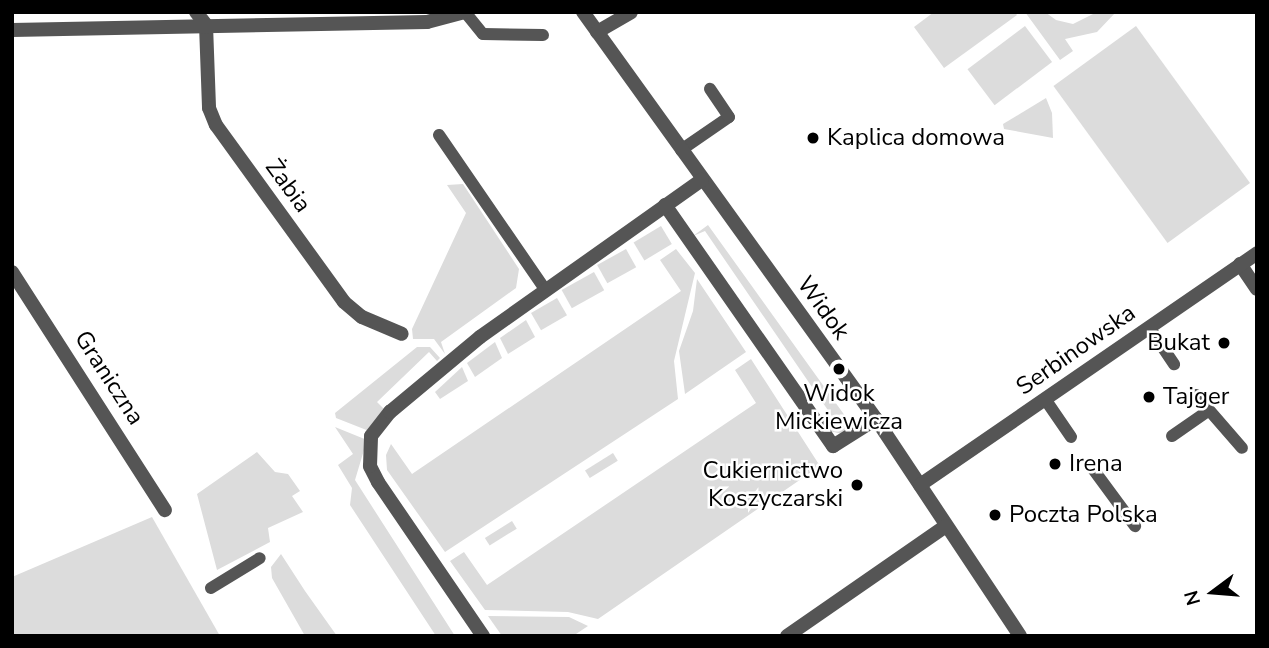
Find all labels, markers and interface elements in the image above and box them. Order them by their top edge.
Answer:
place label: Kaplica domowa [827,124,1005,152]
marker: Kaplica domowa [805,130,821,146]
street label: Żabia [259,154,317,218]
street label: Widok [790,271,856,345]
street label: Serbinowska [1011,298,1141,402]
street label: Graniczna [68,326,150,430]
place label: Bukat [1147,329,1210,357]
marker: Bukat [1216,335,1232,351]
marker: Widok Mickiewicza [831,361,847,377]
place label: Widok Mickiewicza [775,380,903,436]
place label: Tajger [1163,383,1229,411]
marker: Tajger [1141,389,1157,405]
place label: Irena [1069,450,1123,478]
marker: Irena [1047,456,1063,472]
place label: Cukiernictwo Koszyczarski [703,457,843,513]
marker: Cukiernictwo Koszyczarski [849,477,865,493]
place label: Poczta Polska [1009,501,1158,529]
marker: Poczta Polska [987,507,1003,523]
north arrow [1178,557,1248,627]
text: N [1178,587,1207,608]

